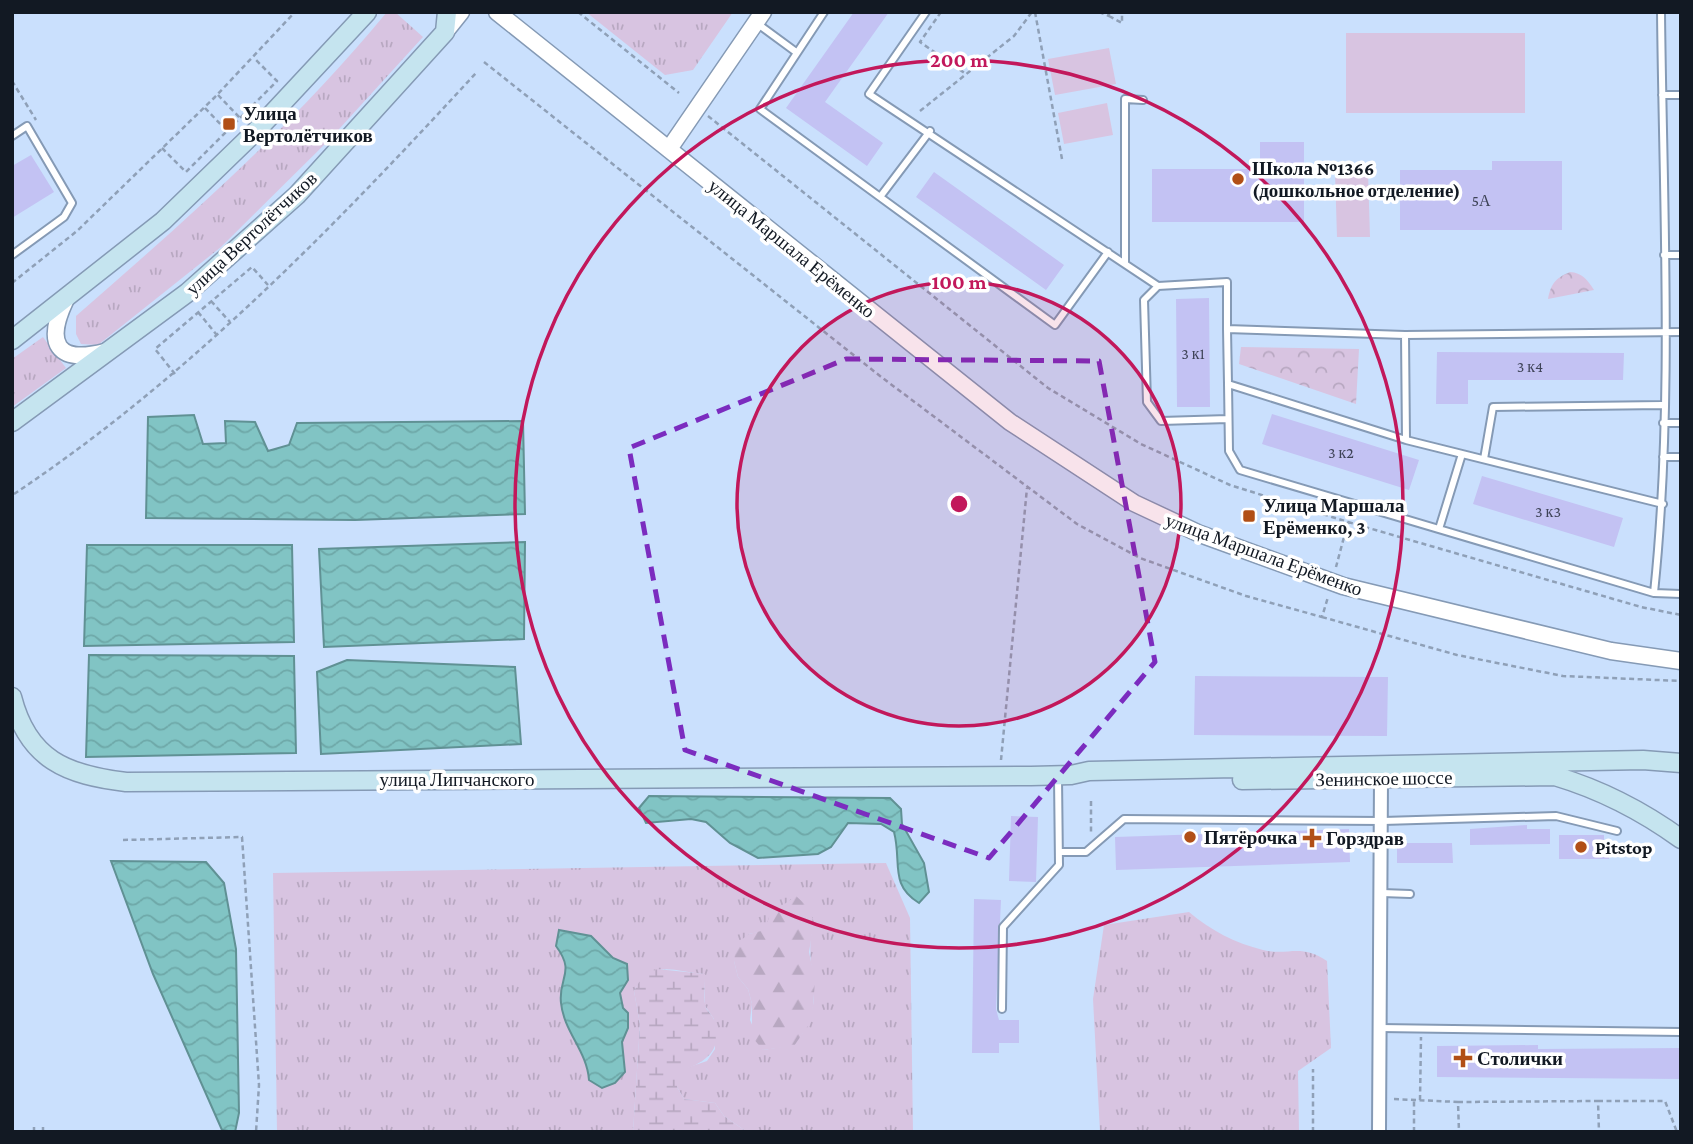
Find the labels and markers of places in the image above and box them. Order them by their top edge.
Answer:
place label: Улица Вертолётчиков [243,103,373,146]
marker: Улица Вертолётчиков [221,116,237,132]
place label: Школа №1366 (дошкольное отделение) [1252,158,1461,202]
marker: Школа №1366 (дошкольное отделение) [1230,171,1246,187]
centre of rings [947,492,971,516]
place label: Улица Маршала Ерёменко, 3 [1263,495,1405,538]
marker: Улица Маршала Ерёменко, 3 [1241,508,1257,524]
place label: Пятёрочка [1204,827,1298,848]
place label: Горздрав [1326,828,1404,849]
marker: Пятёрочка [1182,829,1198,845]
marker: Горздрав [1304,830,1320,846]
place label: Pitstop [1595,837,1652,858]
marker: Pitstop [1573,839,1589,855]
place label: Столички [1477,1048,1563,1069]
marker: Столички [1455,1050,1471,1066]

